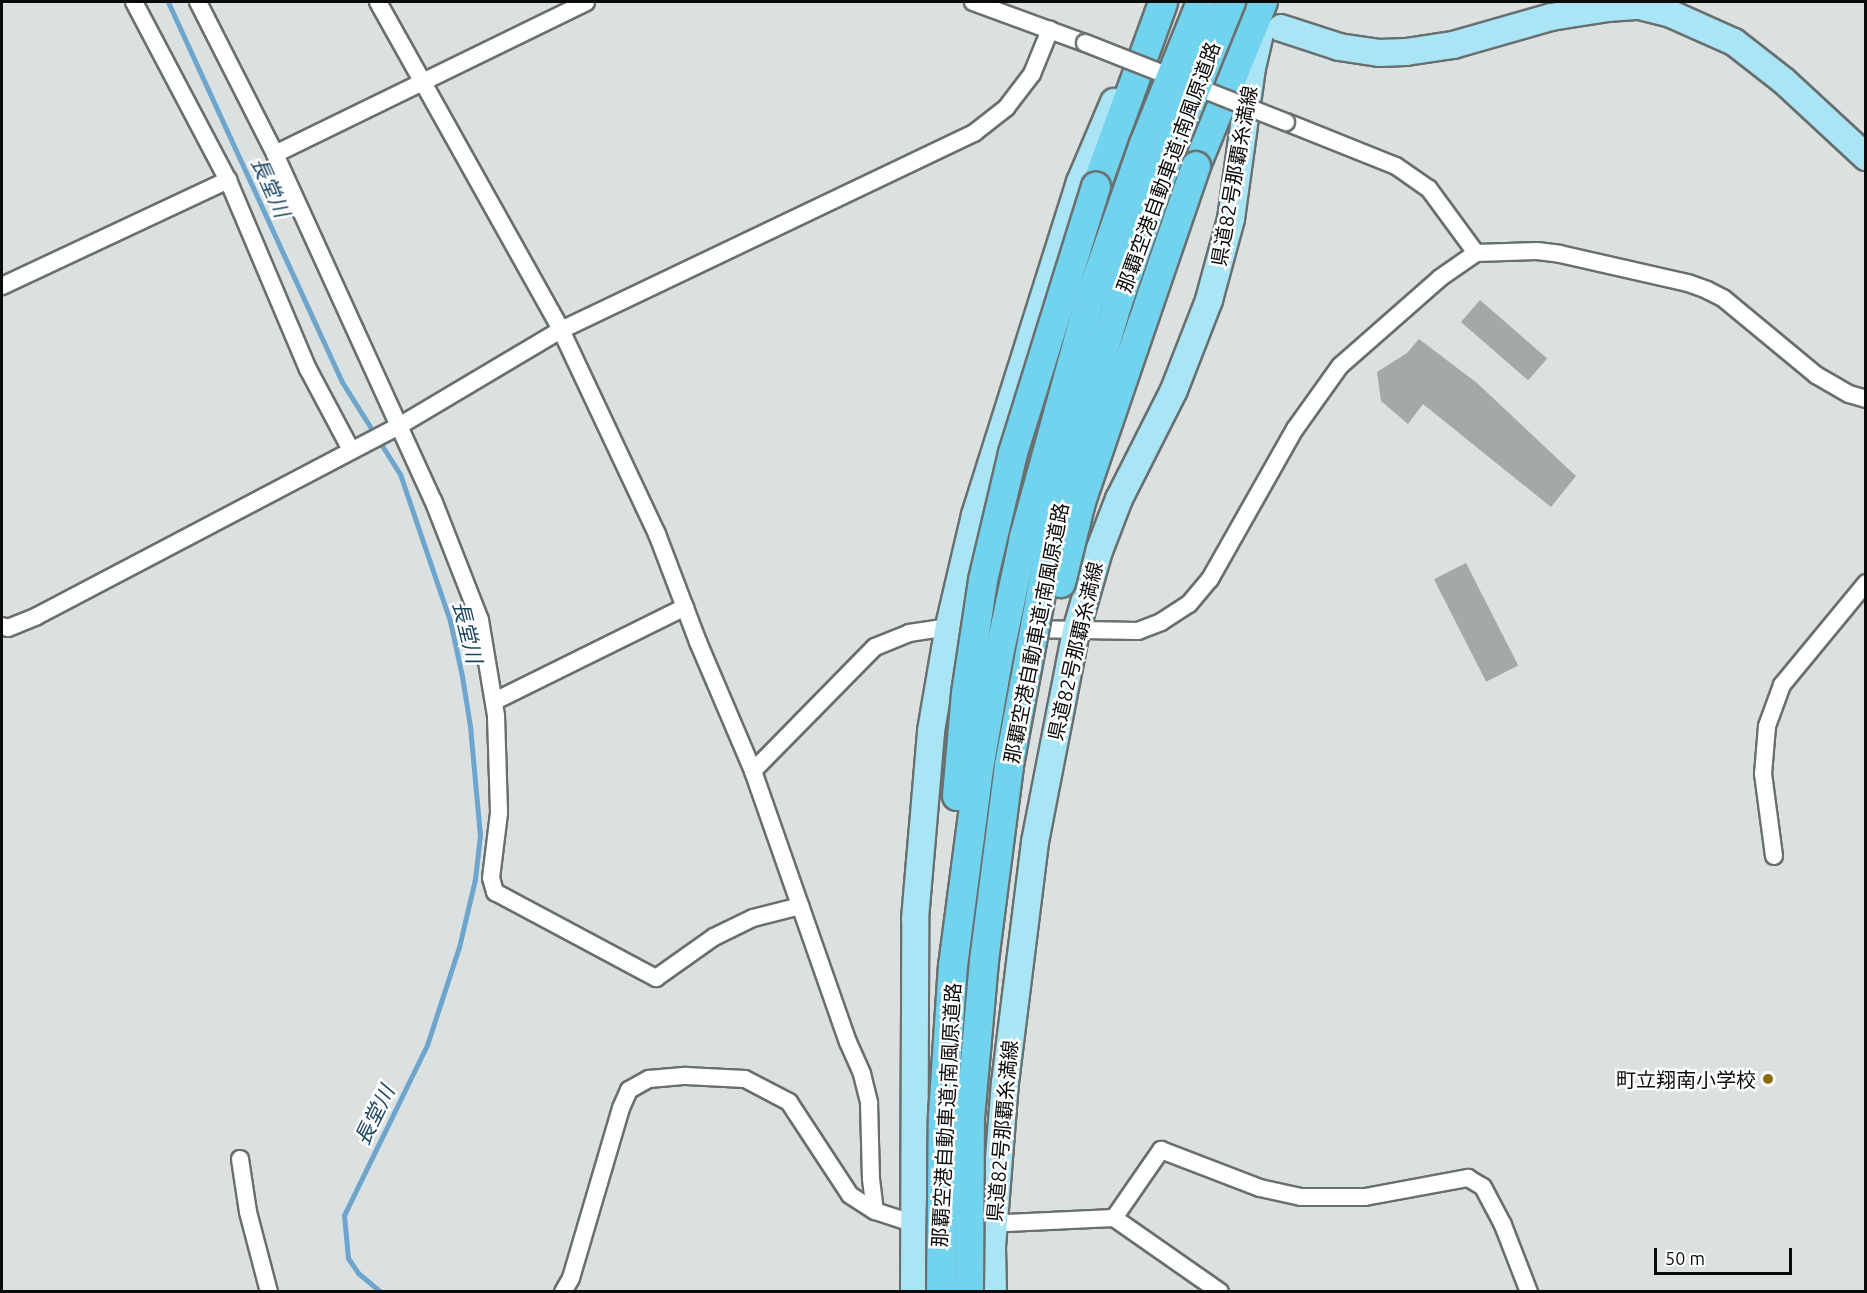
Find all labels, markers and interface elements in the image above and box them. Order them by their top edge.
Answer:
street label: 那覇空港自動車道;南風原道路 [1111,38,1225,296]
street label: 県道82号那覇糸満線 [1206,84,1262,268]
water label: 長堂川 [247,153,295,221]
street label: 那覇空港自動車道;南風原道路 [999,501,1073,765]
street label: 県道82号那覇糸満線 [1043,559,1107,743]
water label: 長堂川 [448,598,488,666]
street label: 那覇空港自動車道;南風原道路 [927,982,965,1248]
street label: 県道82号那覇糸満線 [982,1039,1022,1223]
place label: 町立翔南小学校 [1616,1067,1756,1091]
marker: 町立翔南小学校 [1761,1072,1775,1086]
water label: 長堂川 [349,1081,399,1149]
scale bar [1657,1236,1795,1274]
text: 50 m [1665,1248,1705,1268]

